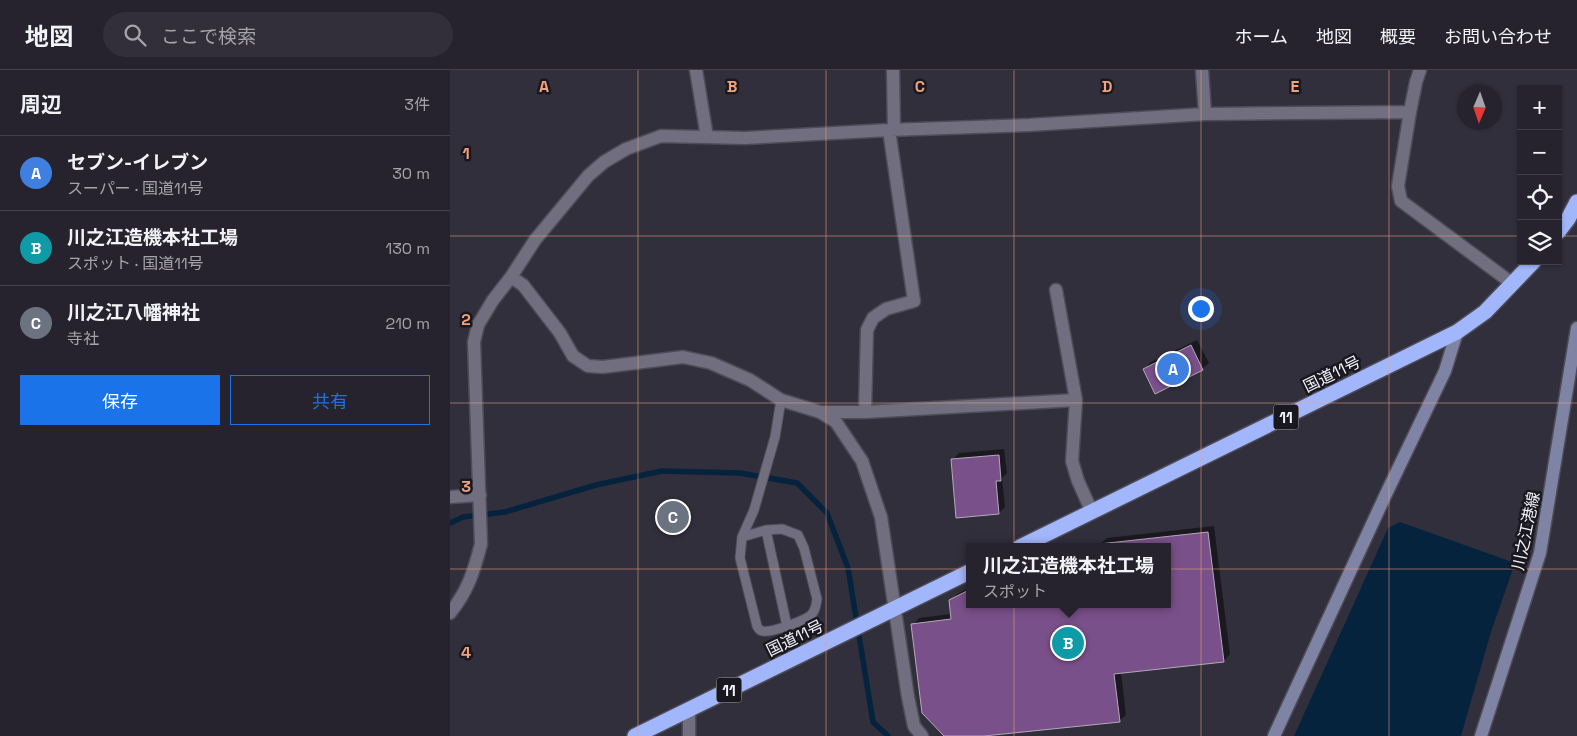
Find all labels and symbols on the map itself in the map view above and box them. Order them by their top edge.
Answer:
text: A [539,76,549,97]
text: B [727,76,737,97]
text: C [915,76,925,97]
text: D [1102,76,1112,97]
text: E [1291,76,1300,97]
north arrow [1457,85,1502,130]
text: 1 [462,143,470,164]
your location [1188,296,1214,322]
text: 2 [461,309,471,330]
pin: A [1157,350,1189,388]
street label: 国道11号 [1300,351,1364,397]
road number: 11 [1274,404,1298,430]
text: 3 [461,476,471,497]
street label: 川之江港線 [1507,490,1545,572]
pin: C [657,498,689,536]
street label: 国道11号 [763,615,827,661]
pin: B [1052,624,1084,662]
text: 4 [461,642,471,663]
road number: 11 [716,678,742,702]

